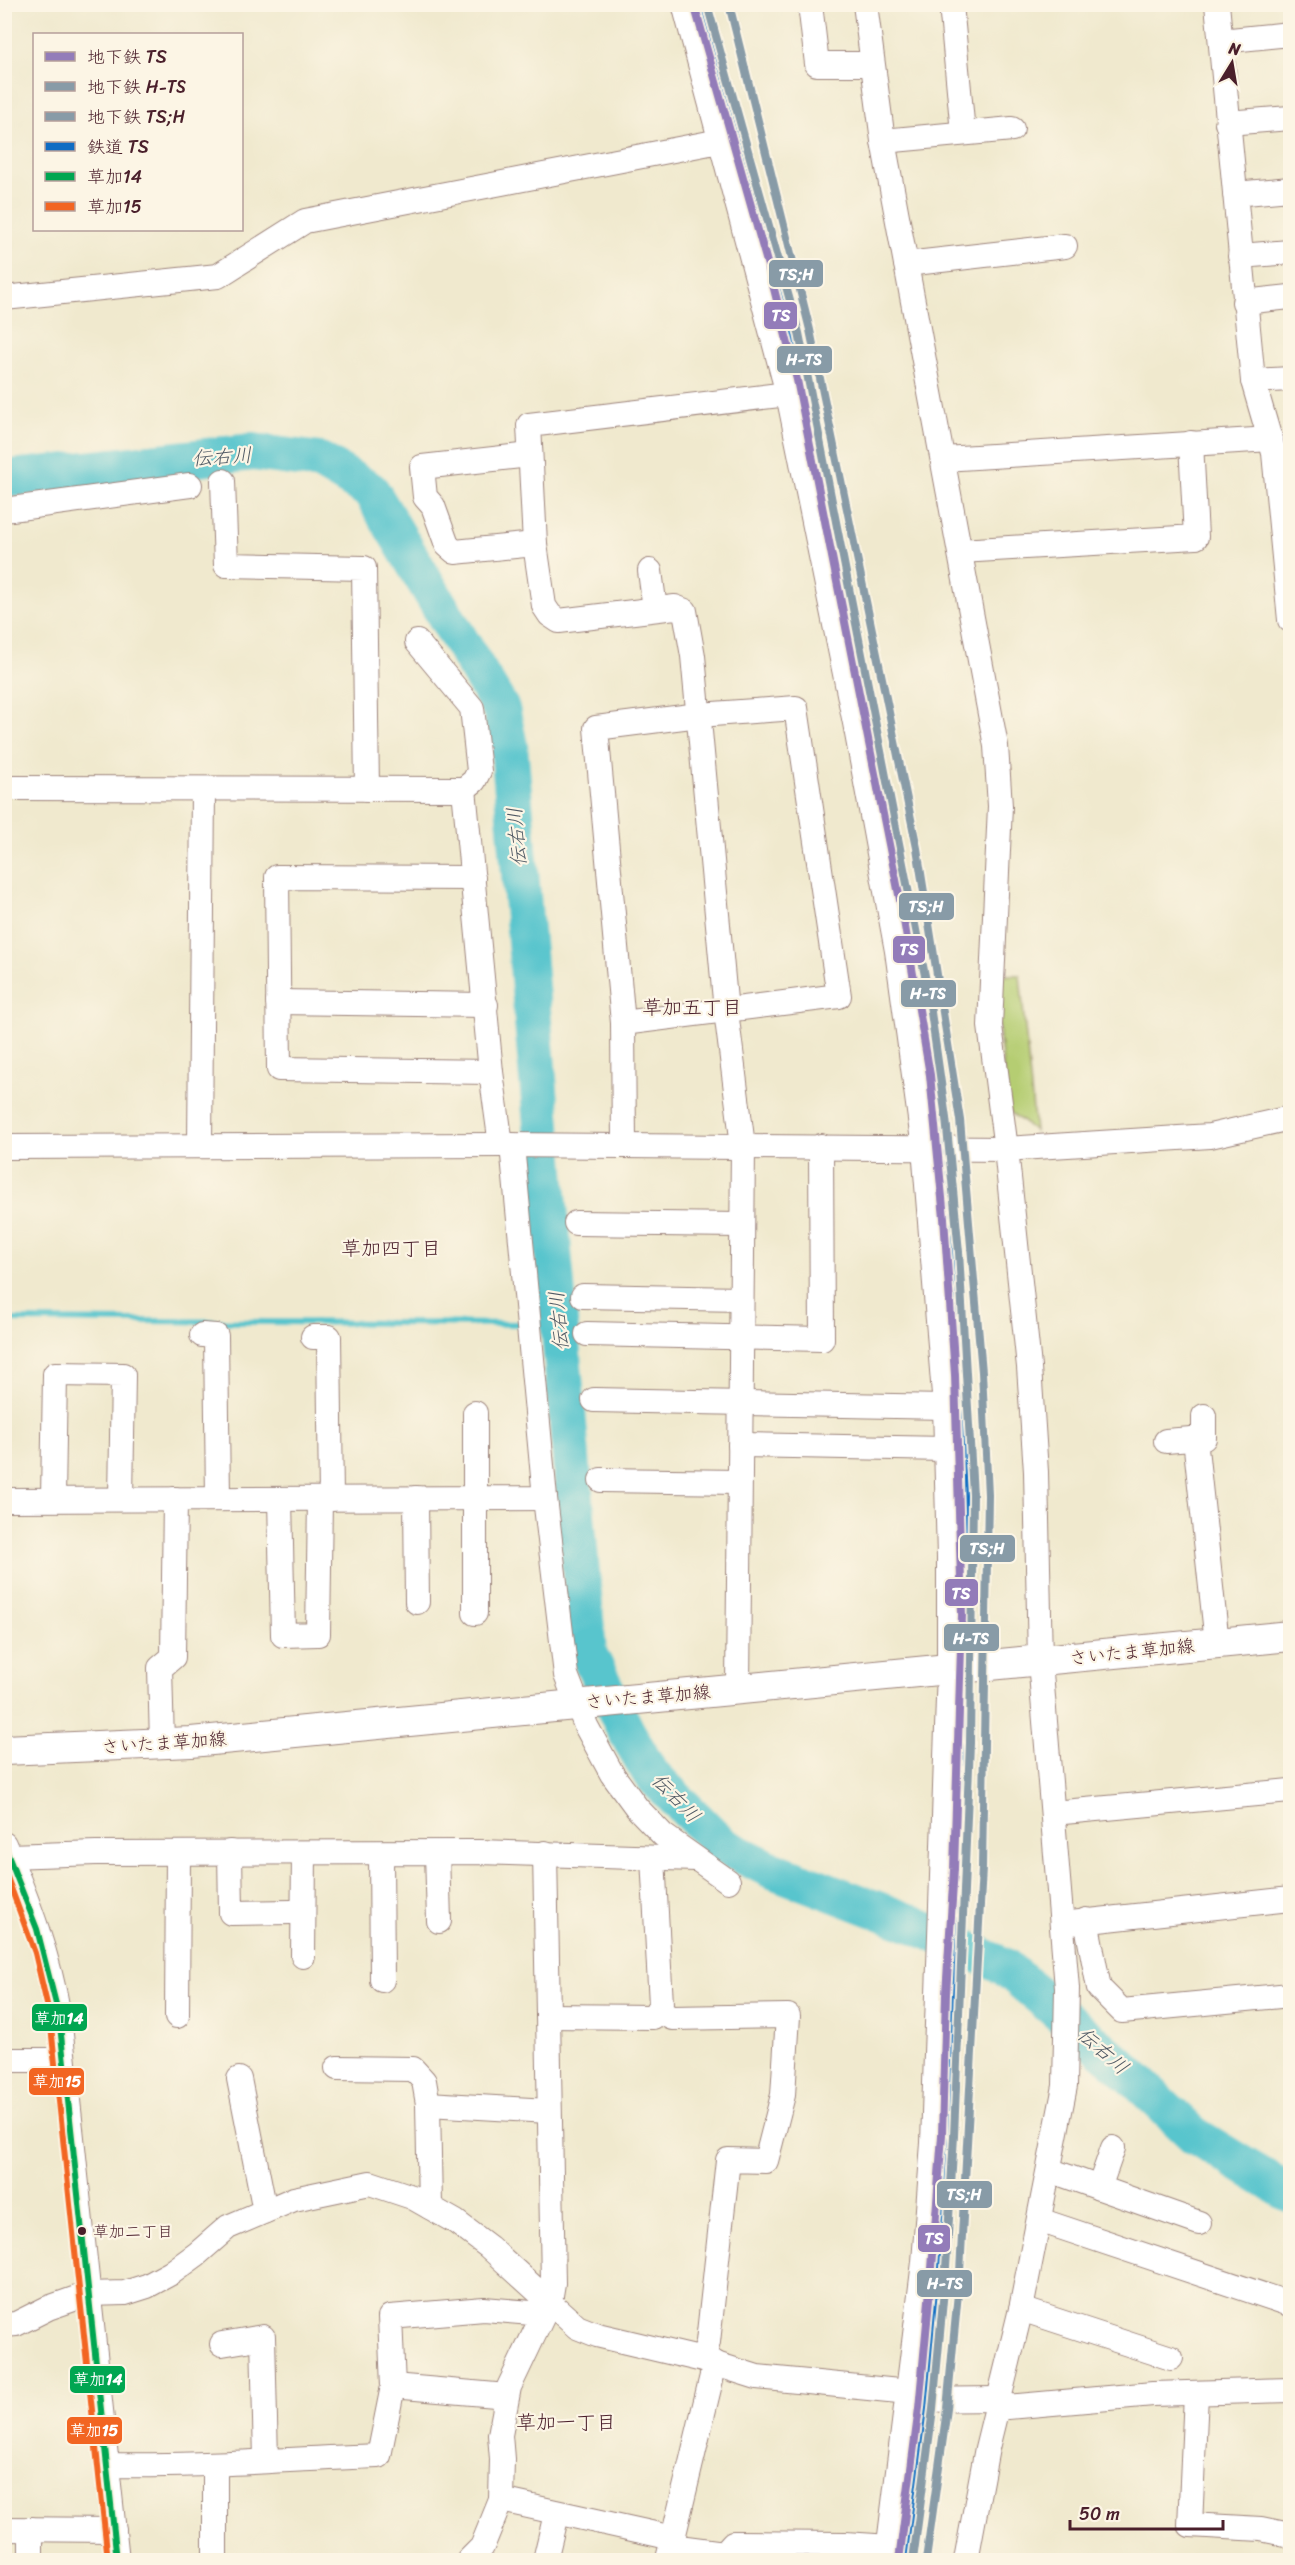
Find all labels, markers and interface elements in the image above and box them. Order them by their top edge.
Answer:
legend [33,33,243,231]
north arrow [1202,33,1262,93]
text: N [1226,33,1244,64]
text: 地下鉄 TS [87,41,167,73]
text: 地下鉄 H-TS [87,71,186,103]
text: 地下鉄 TS;H [87,101,185,133]
text: 鉄道 TS [87,131,149,163]
text: 草加14 [87,161,142,193]
text: 草加15 [87,191,142,223]
line badge: TS;H [768,259,824,288]
text: TS;H [778,260,814,289]
line badge: TS [763,301,798,330]
text: TS [772,301,790,330]
line badge: H-TS [776,345,833,374]
text: H-TS [785,345,822,374]
water label: 伝右川 [191,437,253,477]
water label: 伝右川 [497,806,537,868]
line badge: TS;H [898,892,955,921]
text: TS;H [908,892,944,921]
line badge: TS [892,935,926,964]
text: TS [900,935,918,964]
line badge: H-TS [900,979,957,1008]
text: H-TS [909,979,946,1008]
district label: 草加五丁目 [642,990,742,1025]
district label: 草加四丁目 [341,1231,441,1266]
water label: 伝右川 [539,1290,579,1352]
line badge: TS;H [959,1534,1016,1563]
text: TS;H [969,1534,1005,1563]
line badge: TS [944,1578,979,1607]
text: TS [952,1579,970,1608]
line badge: H-TS [943,1623,1000,1652]
text: H-TS [952,1624,989,1653]
street label: さいたま草加線 [1068,1630,1196,1674]
street label: さいたま草加線 [584,1676,712,1718]
street label: さいたま草加線 [100,1723,228,1763]
water label: 伝右川 [643,1764,709,1832]
line badge: 草加14 [31,2003,88,2032]
text: 草加14 [35,2004,83,2033]
water label: 伝右川 [1069,2018,1137,2084]
line badge: 草加15 [28,2067,85,2096]
text: 草加15 [33,2067,82,2096]
line badge: TS;H [936,2180,993,2209]
text: TS;H [946,2180,982,2209]
place label: 草加二丁目 [93,2217,173,2246]
line badge: TS [917,2224,951,2253]
text: TS [925,2224,943,2253]
marker: 草加二丁目 [76,2225,88,2237]
line badge: H-TS [916,2269,973,2298]
text: H-TS [926,2269,963,2298]
line badge: 草加14 [69,2365,126,2394]
text: 草加14 [74,2365,122,2394]
district label: 草加一丁目 [516,2405,616,2440]
line badge: 草加15 [66,2416,123,2445]
text: 草加15 [70,2416,119,2445]
scale bar [1070,2493,1223,2531]
text: 50 m [1079,2498,1120,2530]

